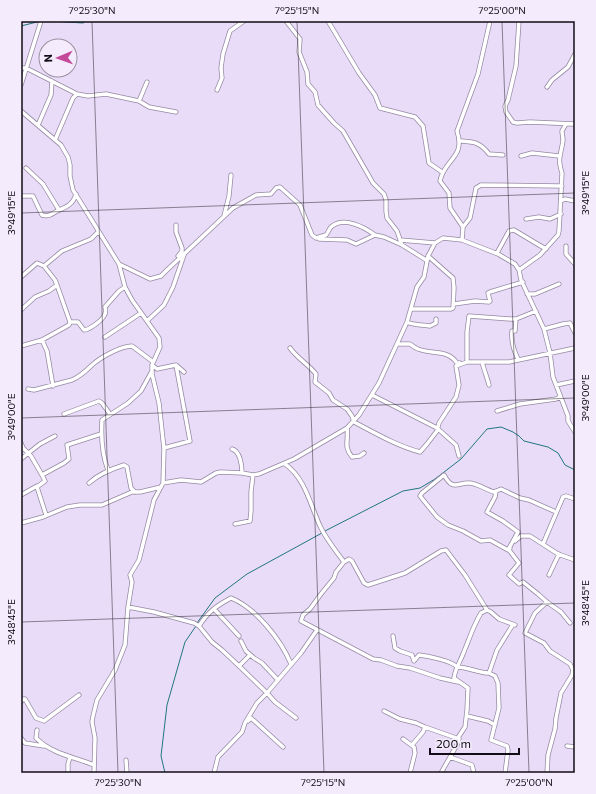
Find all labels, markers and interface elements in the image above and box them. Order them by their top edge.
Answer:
text: 7°25'30"N [69,4,115,16]
text: 7°25'15"N [275,4,319,16]
text: 7°25'00"N [478,4,526,16]
north arrow [38,38,78,78]
text: N [41,54,54,63]
text: 3°49'15"E [579,171,591,215]
text: 3°49'15"E [5,191,17,235]
text: 3°49'00"E [579,374,591,422]
text: 3°49'00"E [5,393,17,441]
text: 3°48'45"E [579,580,591,626]
text: 3°48'45"E [5,599,17,645]
scale bar [430,730,519,756]
text: 200 m [436,736,471,750]
text: 7°25'30"N [95,776,141,788]
text: 7°25'15"N [301,776,345,788]
text: 7°25'00"N [505,776,553,788]

